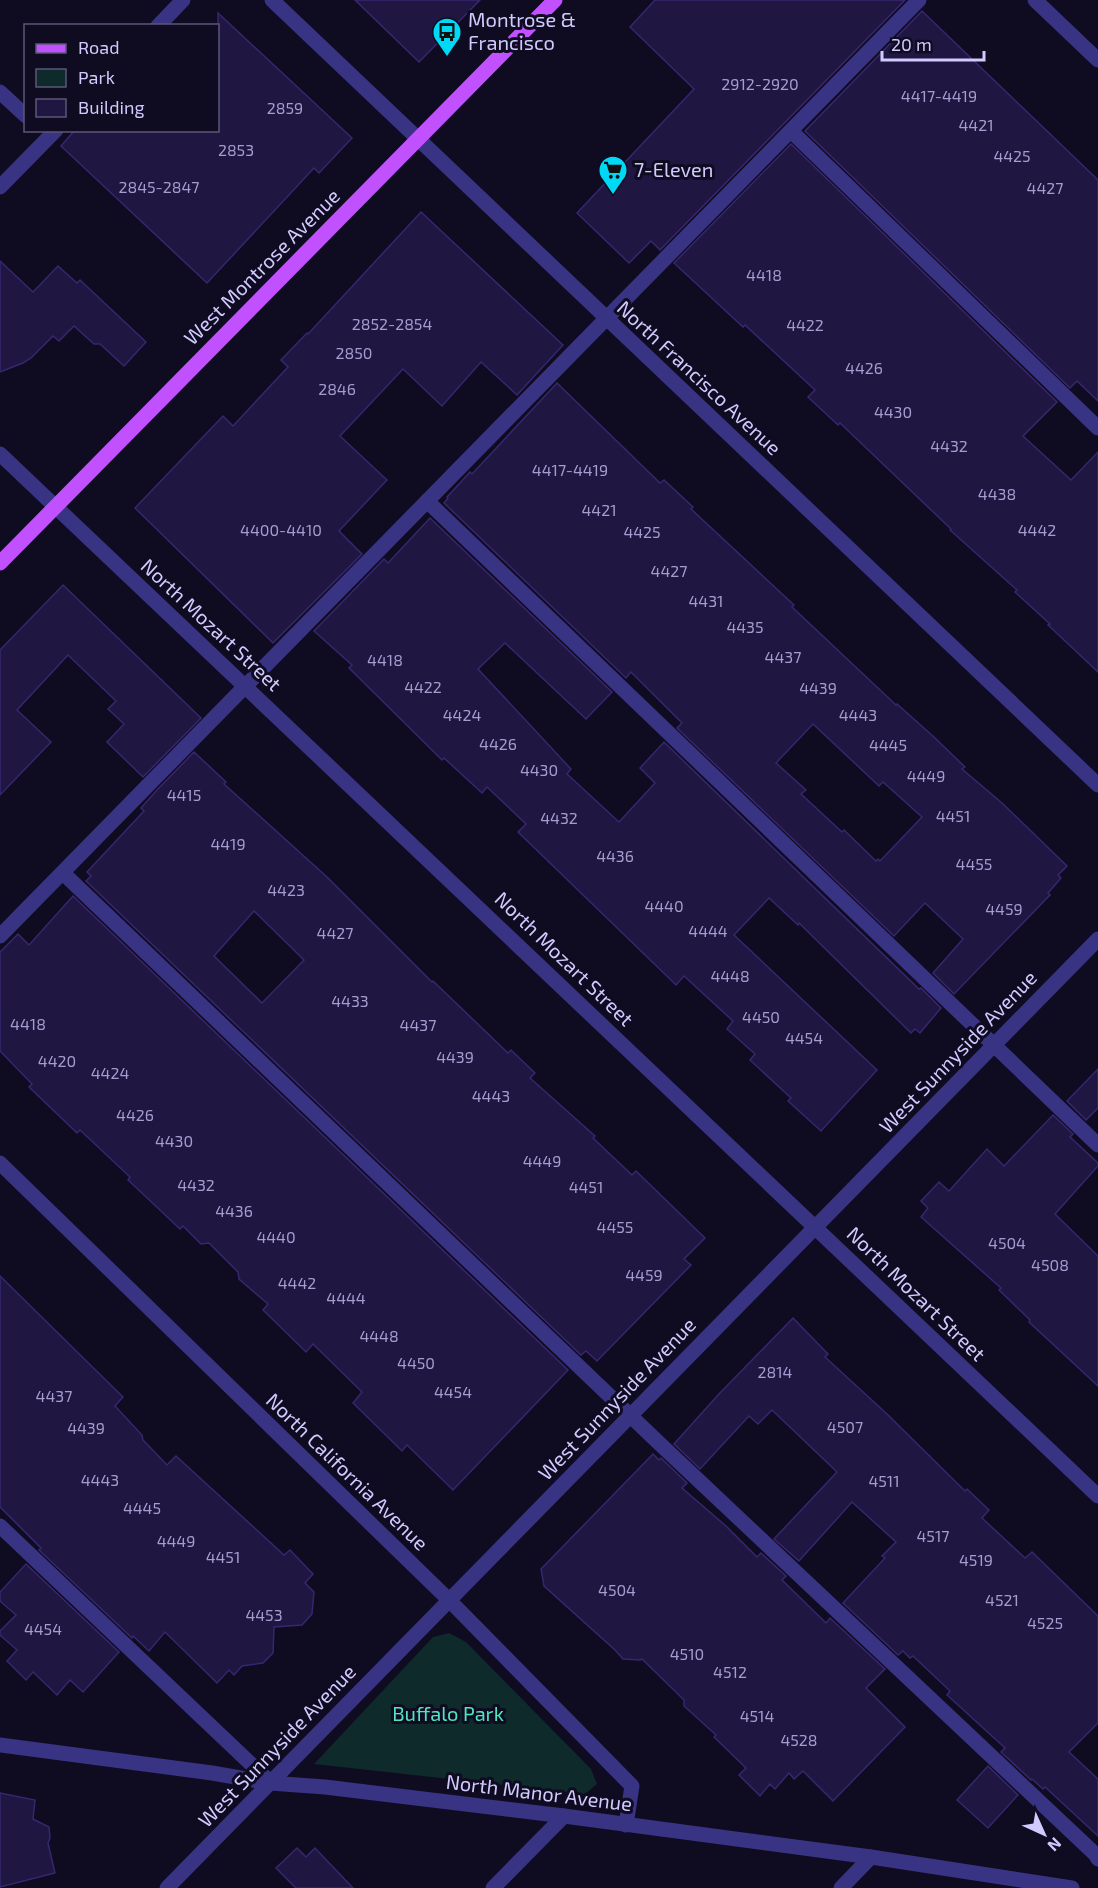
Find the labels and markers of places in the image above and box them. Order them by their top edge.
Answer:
place label: Montrose & Francisco [468,7,576,54]
bus stop icon: Montrose & Francisco [431,16,463,58]
supermarket icon: 7-Eleven [597,154,629,196]
place label: 7-Eleven [634,157,713,181]

